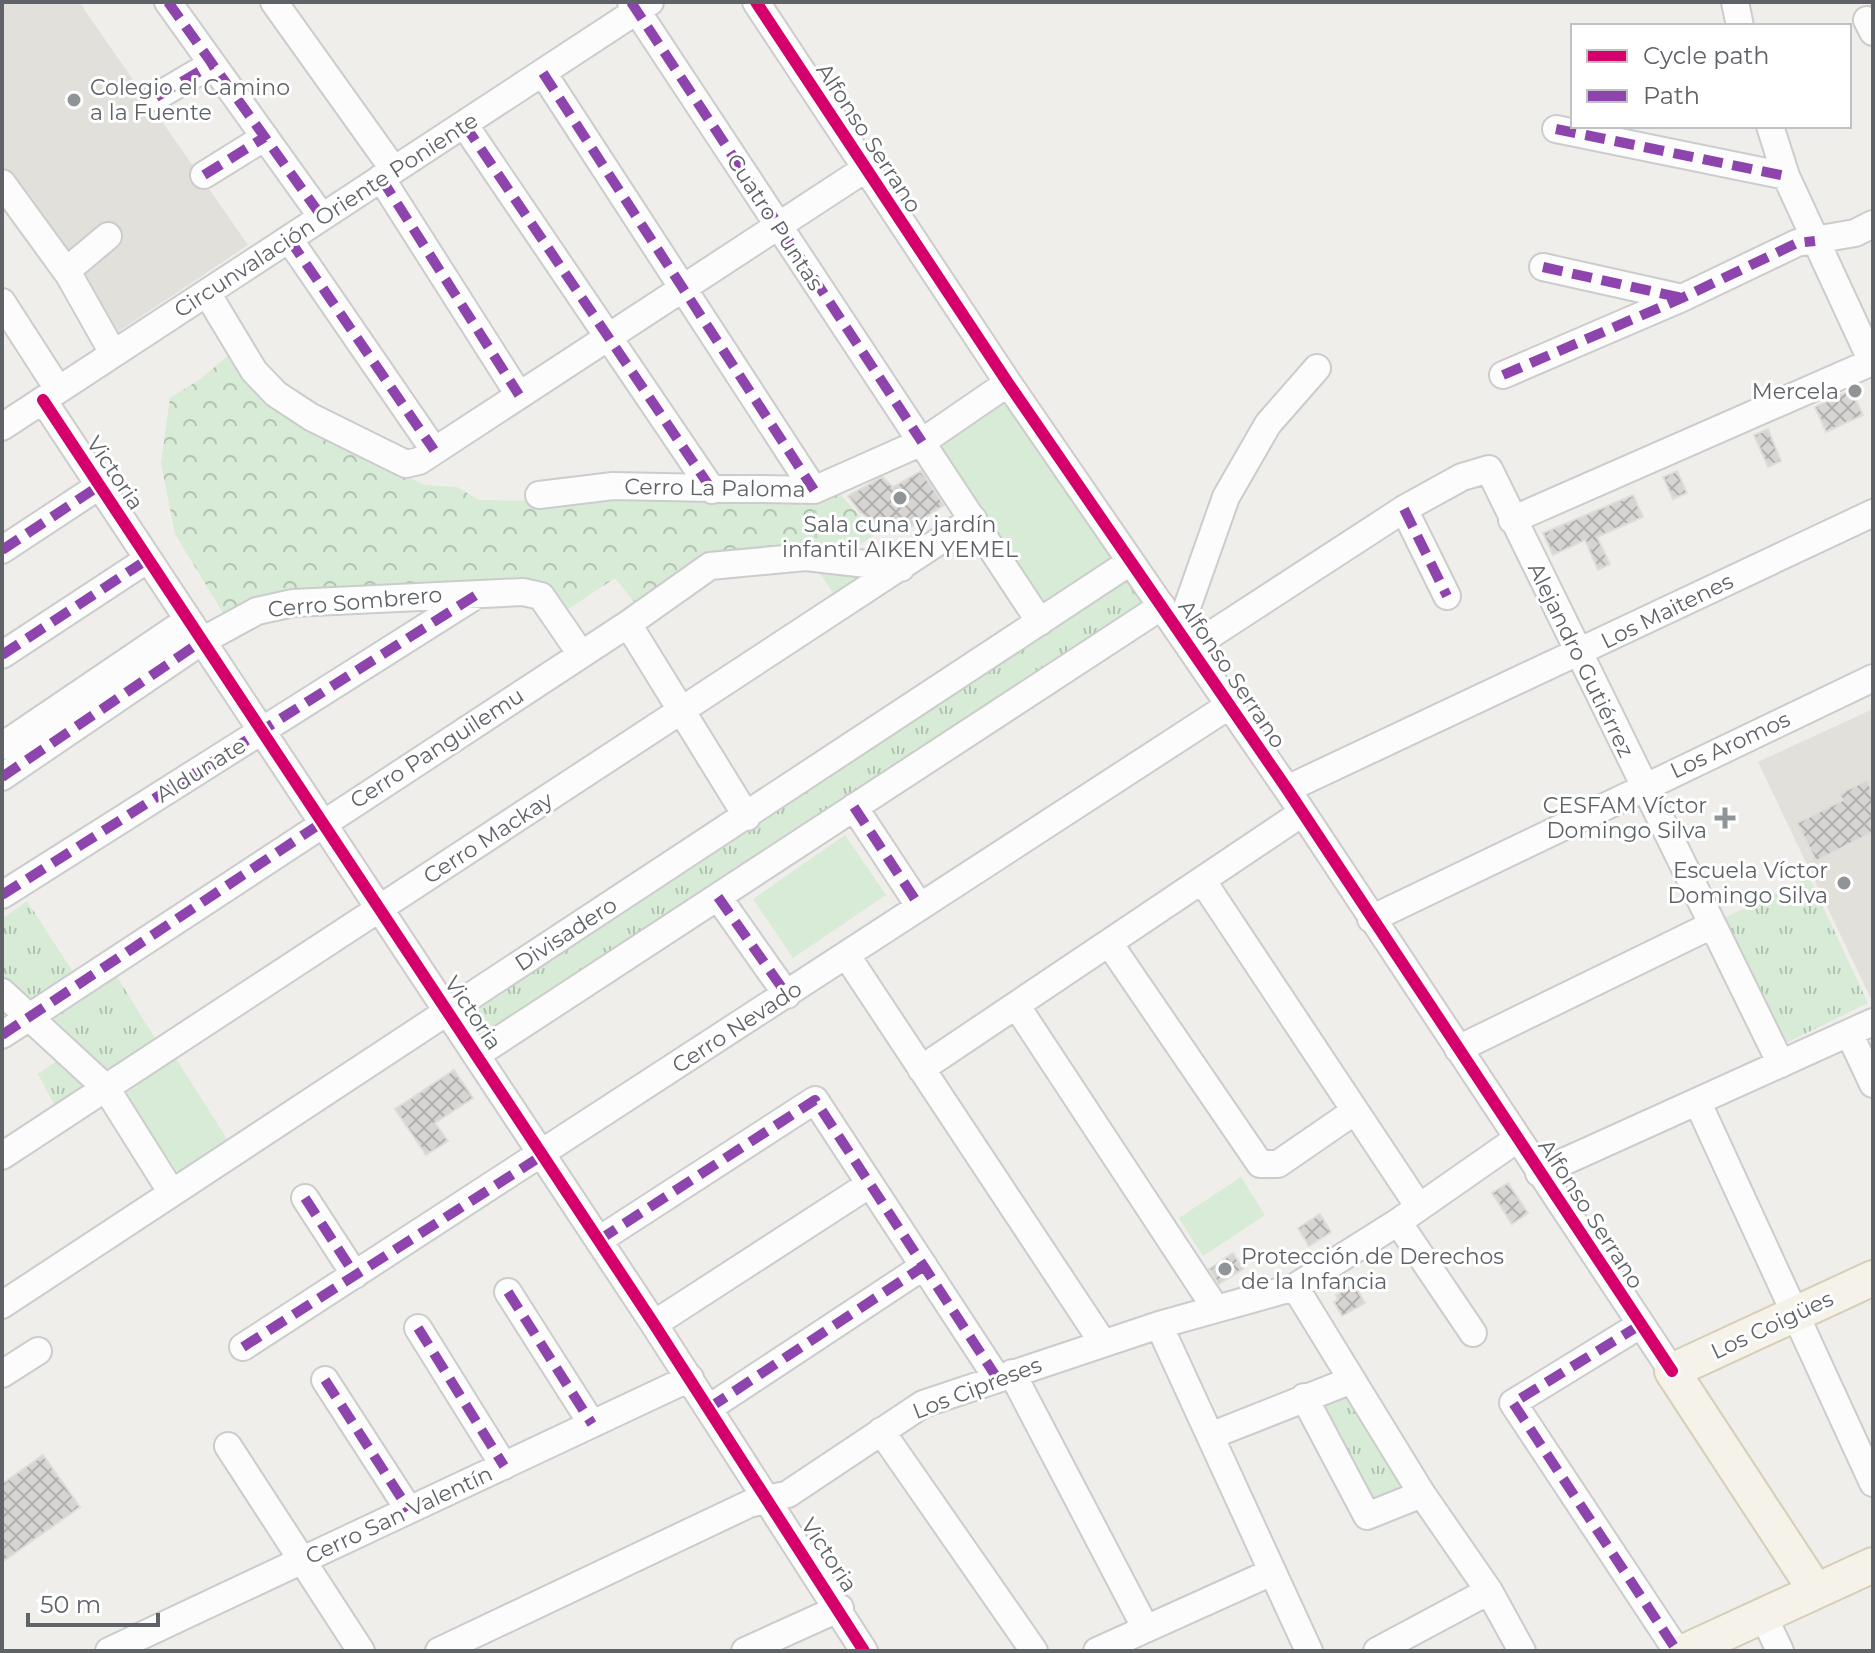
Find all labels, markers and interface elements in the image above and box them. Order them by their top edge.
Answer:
legend [1571,24,1851,128]
text: Cycle path [1643,41,1770,70]
street label: Alfonso Serrano [811,58,927,218]
place label: Colegio el Camino a la Fuente [90,74,290,126]
text: Path [1643,81,1700,110]
marker: Colegio el Camino a la Fuente [65,91,83,109]
street label: Circunvalación Oriente Poniente [169,107,483,323]
street label: Cuatro Puntas [721,149,829,296]
place label: Mercela [1752,378,1839,405]
marker: Mercela [1846,382,1864,400]
street label: Victoria [81,431,149,515]
street label: Cerro La Paloma [624,473,806,503]
marker: Sala cuna y jardín infantil AIKEN YEMEL [891,489,909,507]
place label: Sala cuna y jardín infantil AIKEN YEMEL [782,511,1018,563]
street label: Alejandro Gutiérrez [1522,558,1640,762]
street label: Los Maitenes [1597,567,1738,655]
street label: Cerro Sombrero [267,581,443,623]
street label: Alfonso Serrano [1172,595,1292,753]
street label: Cerro Panguilemu [345,682,529,814]
street label: Los Aromos [1666,705,1794,785]
street label: Aldunate [151,732,251,808]
street label: Cerro Mackay [418,786,558,890]
place label: CESFAM Víctor Domingo Silva [1543,792,1707,844]
marker: CESFAM Víctor Domingo Silva [1714,807,1736,829]
place label: Escuela Víctor Domingo Silva [1667,857,1828,909]
marker: Escuela Víctor Domingo Silva [1835,874,1853,892]
street label: Divisadero [510,891,622,977]
street label: Victoria [439,971,507,1055]
street label: Cerro Nevado [667,975,807,1079]
street label: Alfonso Serrano [1533,1134,1649,1294]
place label: Protección de Derechos de la Infancia [1241,1243,1504,1295]
marker: Protección de Derechos de la Infancia [1216,1260,1234,1278]
street label: Los Coigües [1707,1285,1838,1365]
street label: Los Cipreses [909,1351,1046,1425]
street label: Cerro San Valentín [301,1460,497,1570]
street label: Victoria [795,1513,863,1597]
scale bar [28,1577,158,1627]
text: 50 m [40,1590,101,1619]

